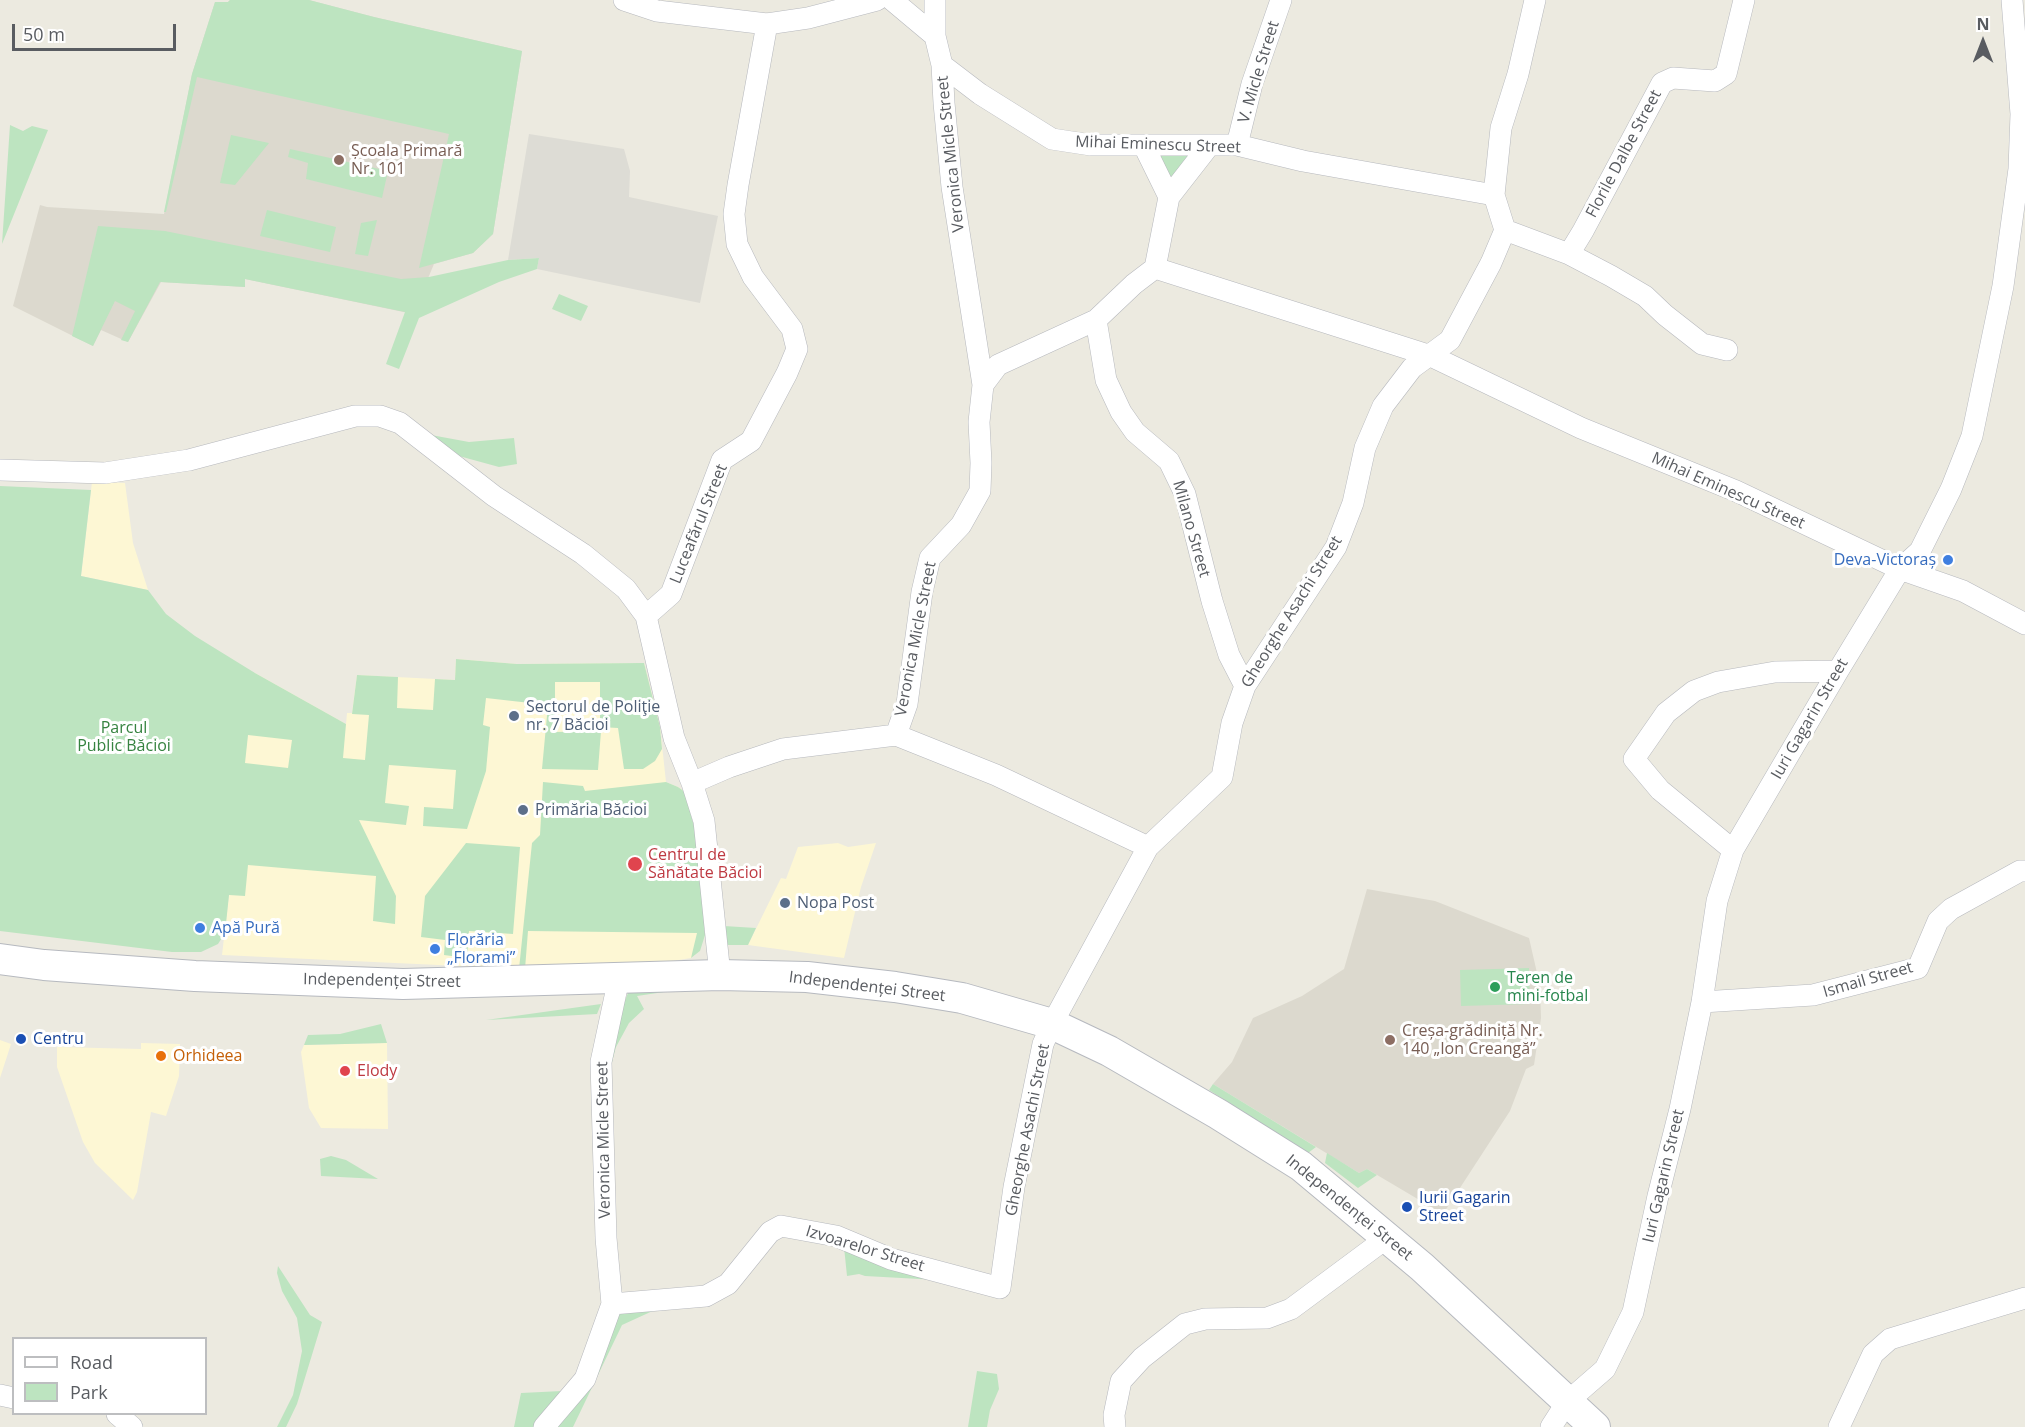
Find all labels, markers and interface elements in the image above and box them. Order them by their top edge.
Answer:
scale bar [15,12,178,50]
north arrow [1953,12,2013,72]
text: N [1976,13,1990,35]
street label: V. Micle Street [1234,19,1284,125]
text: 50 m [23,22,65,46]
street label: Veronica Micle Street [933,75,969,233]
street label: Florile Dalbe Street [1582,87,1666,221]
street label: Mihai Eminescu Street [1075,133,1241,157]
place label: Școala Primară Nr. 101 [351,141,462,179]
marker: Școala Primară Nr. 101 [332,153,346,167]
street label: Mihai Eminescu Street [1648,449,1808,533]
street label: Luceafărul Street [666,461,732,587]
street label: Milano Street [1168,478,1214,580]
street label: Gheorghe Asachi Street [1237,533,1347,691]
place label: Deva-Victoraș [1834,550,1936,570]
marker: Deva-Victoraș [1941,553,1955,567]
street label: Veronica Micle Street [892,560,940,718]
street label: Iuri Gagarin Street [1768,655,1852,783]
place label: Sectorul de Poliţie nr. 7 Băcioi [526,697,660,735]
marker: Sectorul de Poliţie nr. 7 Băcioi [507,709,521,723]
park label: Parcul Public Băcioi [77,718,171,756]
place label: Primăria Băcioi [535,800,647,820]
marker: Primăria Băcioi [516,803,530,817]
place label: Centrul de Sănătate Băcioi [648,845,762,883]
marker: Centrul de Sănătate Băcioi [626,855,644,873]
place label: Nopa Post [797,893,874,913]
marker: Nopa Post [778,896,792,910]
place label: Apă Pură [212,918,280,938]
marker: Apă Pură [193,921,207,935]
place label: Florăria „Florami” [447,930,515,968]
marker: Florăria „Florami” [428,942,442,956]
street label: Ismail Street [1821,958,1915,1002]
street label: Independenței Street [788,968,946,1006]
place label: Teren de mini-fotbal [1507,968,1588,1006]
street label: Independenței Street [303,970,461,992]
marker: Teren de mini-fotbal [1488,980,1502,994]
place label: Creșa-grădiniță Nr. 140 „Ion Creangă” [1402,1021,1543,1059]
place label: Centru [33,1029,84,1049]
marker: Centru [14,1032,28,1046]
marker: Creșa-grădiniță Nr. 140 „Ion Creangă” [1383,1033,1397,1047]
street label: Gheorghe Asachi Street [1002,1042,1054,1218]
place label: Orhideea [173,1046,242,1066]
marker: Orhideea [154,1049,168,1063]
place label: Elody [357,1061,397,1081]
street label: Veronica Micle Street [593,1061,615,1219]
marker: Elody [338,1064,352,1078]
street label: Iuri Gagarin Street [1639,1107,1689,1245]
street label: Independenței Street [1282,1151,1416,1265]
place label: Iurii Gagarin Street [1419,1188,1511,1226]
marker: Iurii Gagarin Street [1400,1200,1414,1214]
street label: Izvoarelor Street [803,1222,927,1276]
legend [12,1337,207,1415]
text: Road [70,1350,113,1374]
text: Park [70,1380,108,1404]

